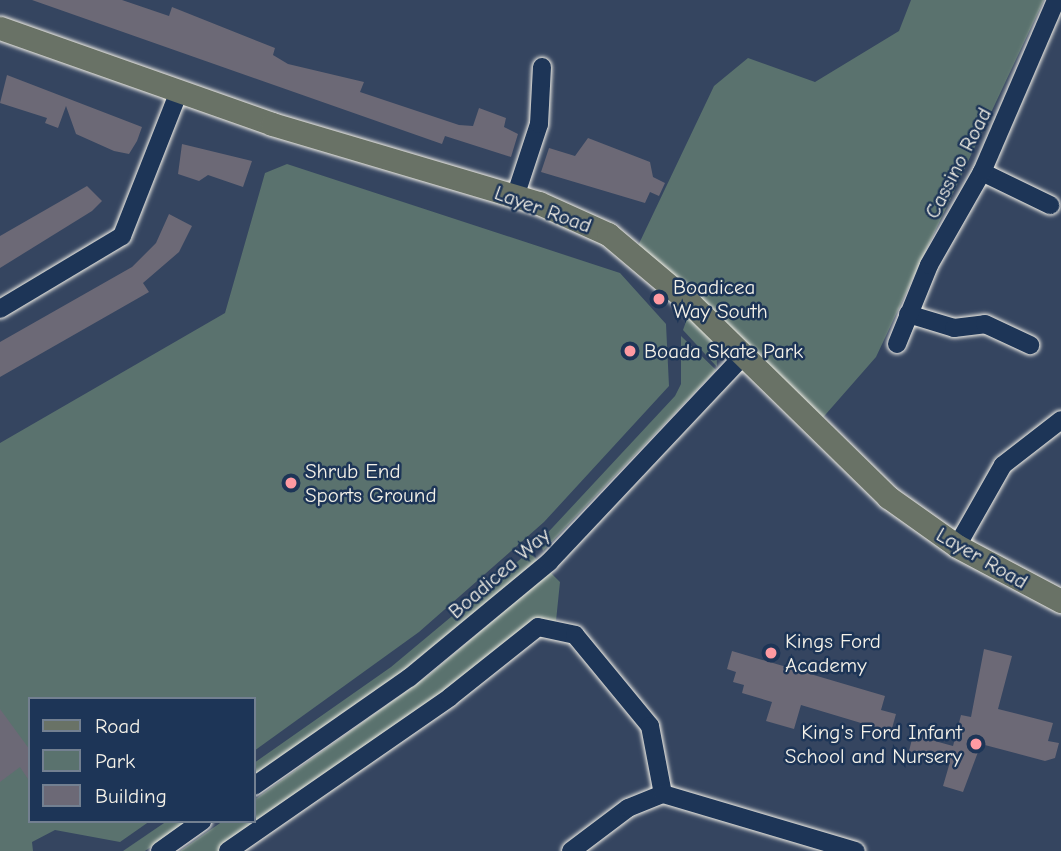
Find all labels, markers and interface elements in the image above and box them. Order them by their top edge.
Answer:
street label: Cassino Road [919,103,997,223]
street label: Layer Road [491,180,595,238]
place label: Boadicea Way South [673,274,768,324]
marker: Boadicea Way South [651,291,667,307]
place label: Boada Skate Park [644,338,803,364]
marker: Boada Skate Park [622,343,638,359]
place label: Shrub End Sports Ground [305,458,437,508]
marker: Shrub End Sports Ground [283,475,299,491]
street label: Boadicea Way [443,522,555,624]
street label: Layer Road [932,522,1032,594]
place label: Kings Ford Academy [785,628,881,678]
marker: Kings Ford Academy [763,645,779,661]
legend [28,697,256,823]
text: Road [95,714,140,738]
place label: King's Ford Infant School and Nursery [785,719,962,769]
marker: King's Ford Infant School and Nursery [968,736,984,752]
text: Park [95,749,135,773]
text: Building [95,784,167,808]

